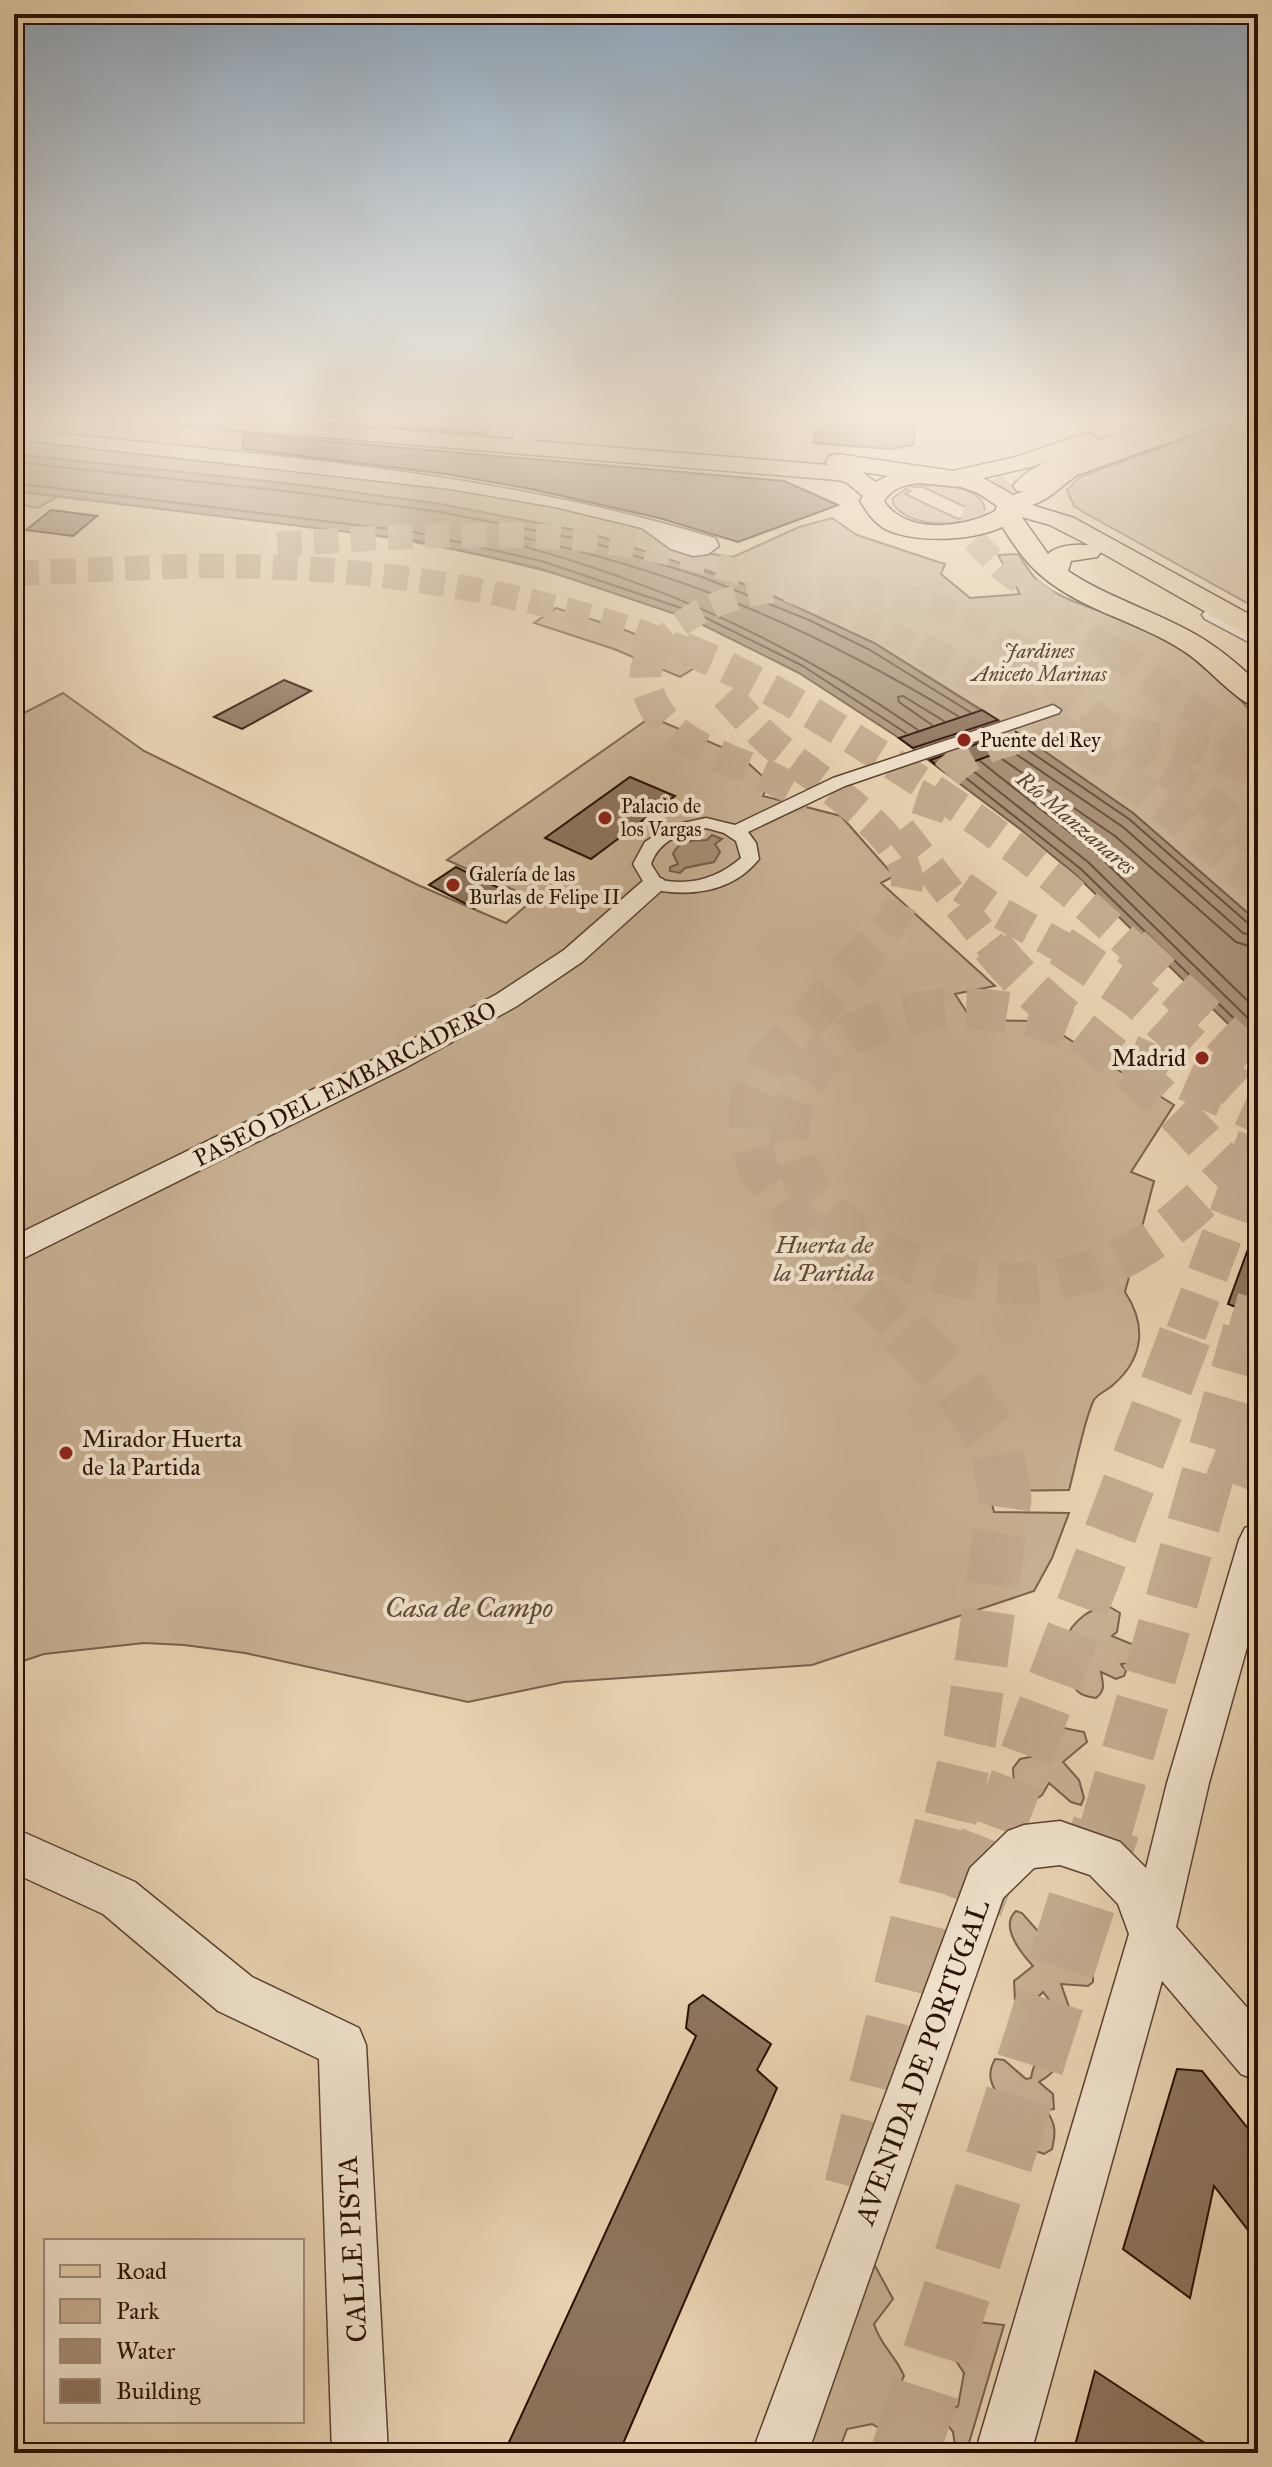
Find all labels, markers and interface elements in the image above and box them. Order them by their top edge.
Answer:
park label: Jardines Aniceto Marinas [970,639,1108,686]
place label: Puente del Rey [980,728,1101,752]
marker: Puente del Rey [955,731,973,749]
water label: Río Manzanares [1010,765,1141,881]
place label: Palacio de los Vargas [621,794,702,842]
marker: Palacio de los Vargas [596,809,614,827]
place label: Galería de las Burlas de Felipe II [469,862,620,909]
marker: Galería de las Burlas de Felipe II [444,876,462,894]
street label: PASEO DEL EMBARCADERO [189,994,501,1174]
place label: Madrid [1112,1043,1186,1073]
marker: Madrid [1193,1049,1211,1067]
park label: Huerta de la Partida [773,1230,874,1288]
place label: Mirador Huerta de la Partida [82,1424,243,1482]
marker: Mirador Huerta de la Partida [57,1444,75,1462]
park label: Casa de Campo [385,1590,553,1625]
street label: AVENIDA DE PORTUGAL [846,1894,997,2230]
street label: CALLE PISTA [330,2155,374,2343]
legend [44,2239,304,2423]
text: Road [116,2256,167,2286]
text: Park [116,2296,160,2326]
text: Water [116,2336,175,2366]
text: Building [116,2376,201,2406]

